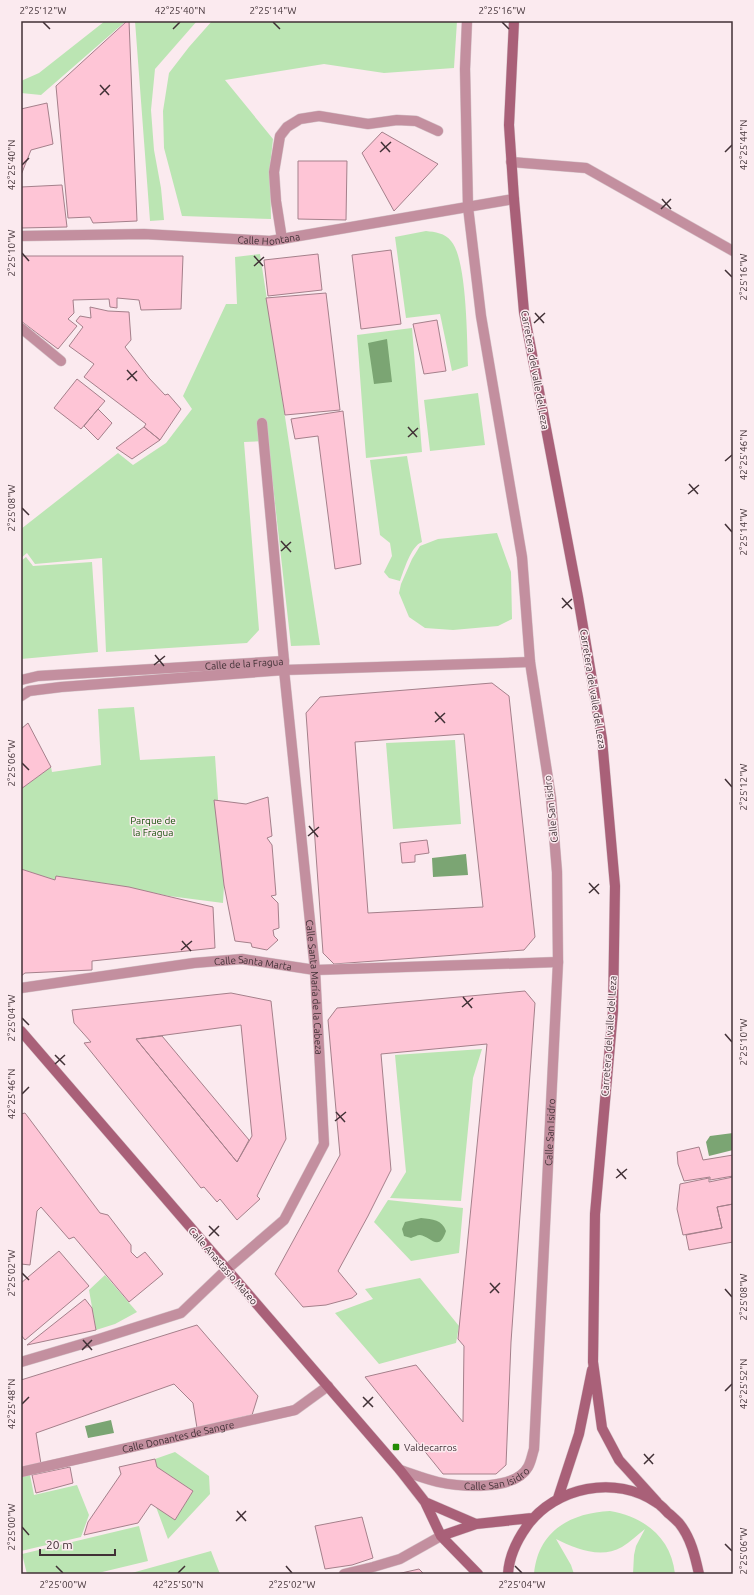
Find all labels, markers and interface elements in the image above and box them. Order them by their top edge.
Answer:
text: 2°25'12"W [19,5,67,16]
text: 42°25'40"N [155,5,205,16]
text: 2°25'14"W [249,5,297,16]
text: 2°25'16"W [478,5,526,16]
text: 42°25'44"N [738,120,749,170]
text: 42°25'40"N [6,140,17,190]
text: 2°25'10"W [6,229,17,277]
street label: Calle Hontana [237,230,301,247]
text: 2°25'16"W [738,253,749,301]
street label: Carretera del valle del Leza [519,309,551,431]
text: 42°25'46"N [738,430,749,480]
text: 2°25'08"W [6,484,17,532]
text: 2°25'14"W [738,508,749,556]
street label: Carretera del valle del Leza [578,628,608,750]
street label: Calle de la Fragua [205,656,284,671]
text: 2°25'06"W [6,739,17,787]
text: 2°25'12"W [738,763,749,811]
street label: Calle San Isidro [542,775,560,843]
park label: Parque de la Fragua [130,815,176,838]
street label: Calle Santa María de la Cabeza [304,919,325,1055]
street label: Calle Santa Marta [213,953,293,972]
street label: Carretera del valle del Leza [599,975,619,1097]
text: 2°25'04"W [6,994,17,1042]
text: 2°25'10"W [738,1018,749,1066]
text: 42°25'46"N [6,1069,17,1119]
street label: Calle San Isidro [542,1098,557,1166]
street label: Calle Anastasio Mateo [186,1225,260,1307]
text: 2°25'02"W [6,1249,17,1297]
text: 2°25'08"W [738,1273,749,1321]
text: 42°25'52"N [738,1359,749,1409]
text: 42°25'48"N [6,1379,17,1429]
street label: Calle Donantes de Sangre [121,1418,235,1455]
marker: Valdecarros [391,1442,401,1452]
place label: Valdecarros [404,1442,457,1453]
street label: Calle San Isidro [464,1465,531,1491]
text: 2°25'00"W [6,1503,17,1551]
text: 2°25'06"W [738,1527,749,1575]
scale bar [40,1531,115,1557]
text: 20 m [46,1538,73,1551]
text: 2°25'00"W [39,1579,87,1590]
text: 42°25'50"N [153,1579,203,1590]
text: 2°25'02"W [268,1579,316,1590]
text: 2°25'04"W [498,1579,546,1590]

